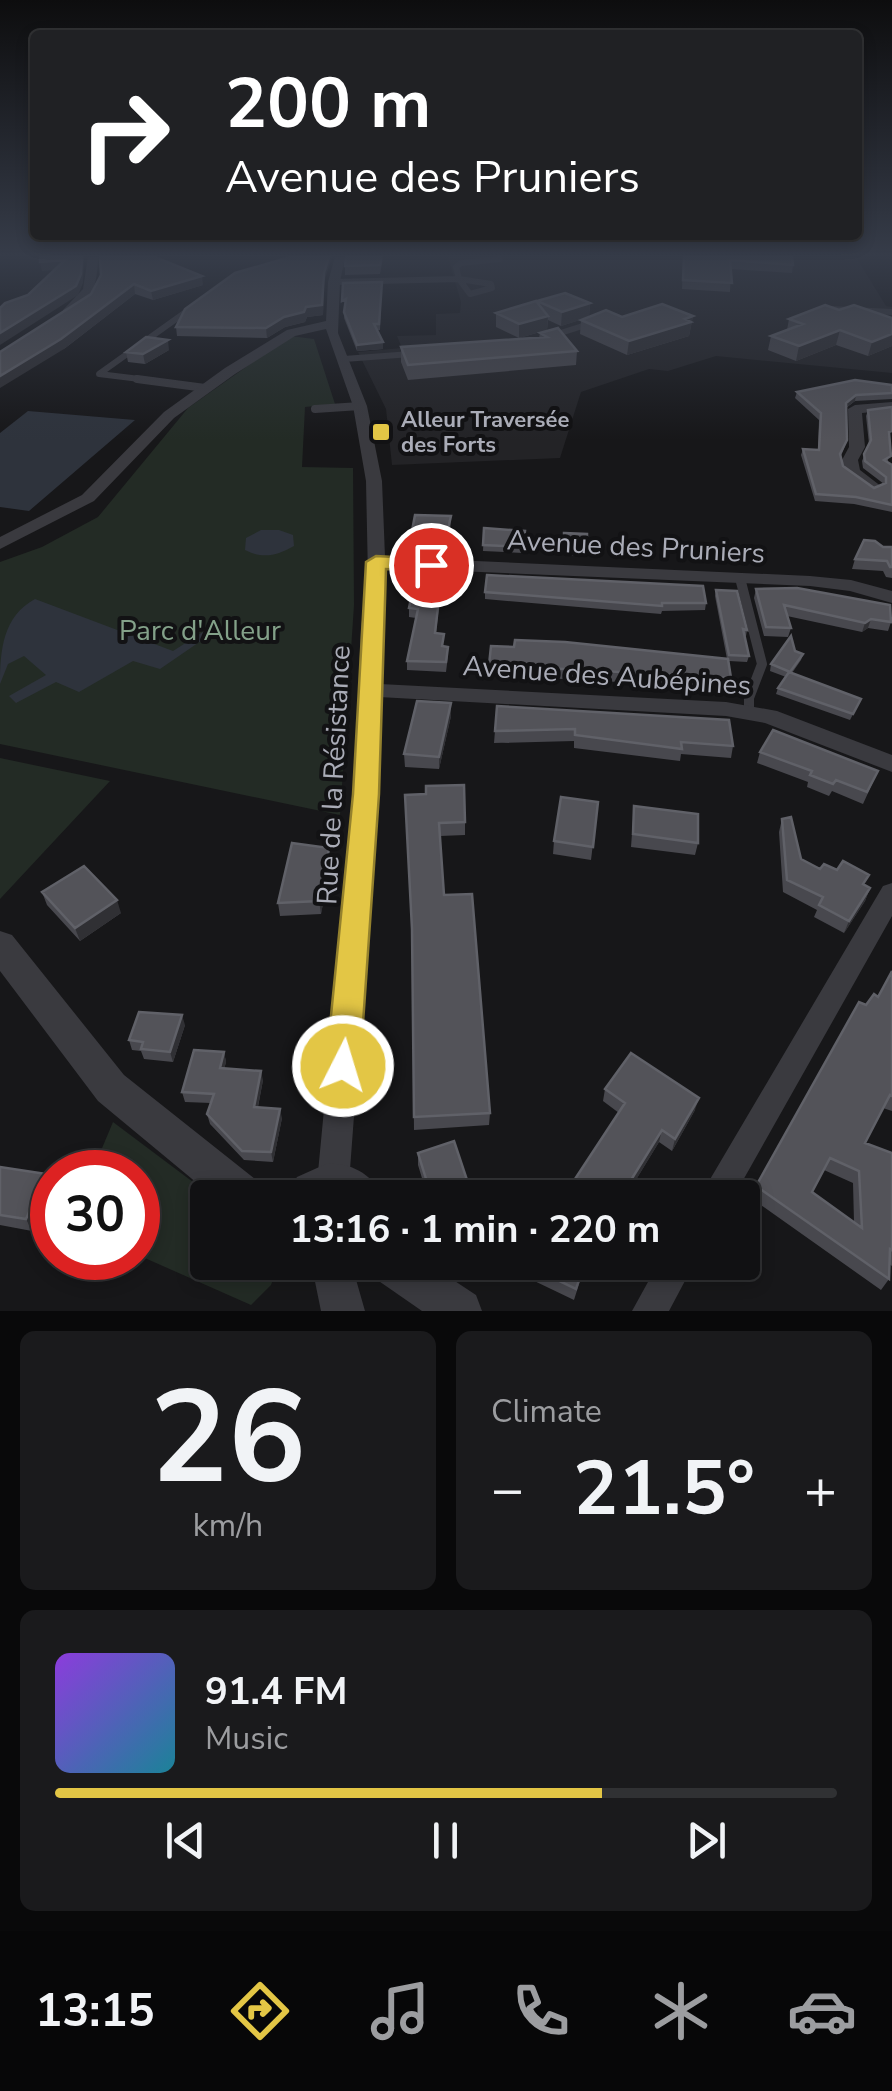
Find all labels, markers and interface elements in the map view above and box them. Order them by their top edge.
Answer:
text: 200 m [225,56,431,152]
icon: right [60,70,190,200]
text: Avenue des Pruniers [225,147,640,208]
place label: Alleur Traversée des Forts [401,405,569,460]
marker: Alleur Traversée des Forts [370,421,392,443]
street label: Avenue des Pruniers [506,521,766,573]
pin [389,523,474,608]
icon: arrive [404,538,459,593]
park label: Parc d'Alleur [119,612,281,650]
street label: Rue de la Résistance [308,644,360,906]
street label: Avenue des Aubépines [462,647,752,705]
position arrow [291,1014,395,1118]
speed limit sign: 30 [30,1150,160,1280]
text: 13:16 · 1 min · 220 m [290,1204,660,1255]
text: 26 [150,1350,306,1527]
text: Climate [491,1390,602,1433]
text: 21.5° [573,1438,755,1540]
text: − [491,1452,524,1527]
text: + [804,1452,837,1527]
text: km/h [193,1504,263,1547]
text: 91.4 FM [205,1666,347,1717]
text: Music [205,1717,288,1760]
icon: previous [158,1813,213,1868]
icon: pause [418,1813,473,1868]
icon: next [679,1813,734,1868]
icon: directions [225,1976,295,2046]
icon: music [365,1976,435,2046]
icon: phone [506,1976,576,2046]
icon: climate [646,1976,716,2046]
icon: car [787,1976,857,2046]
text: 13:15 [35,1981,154,2042]

